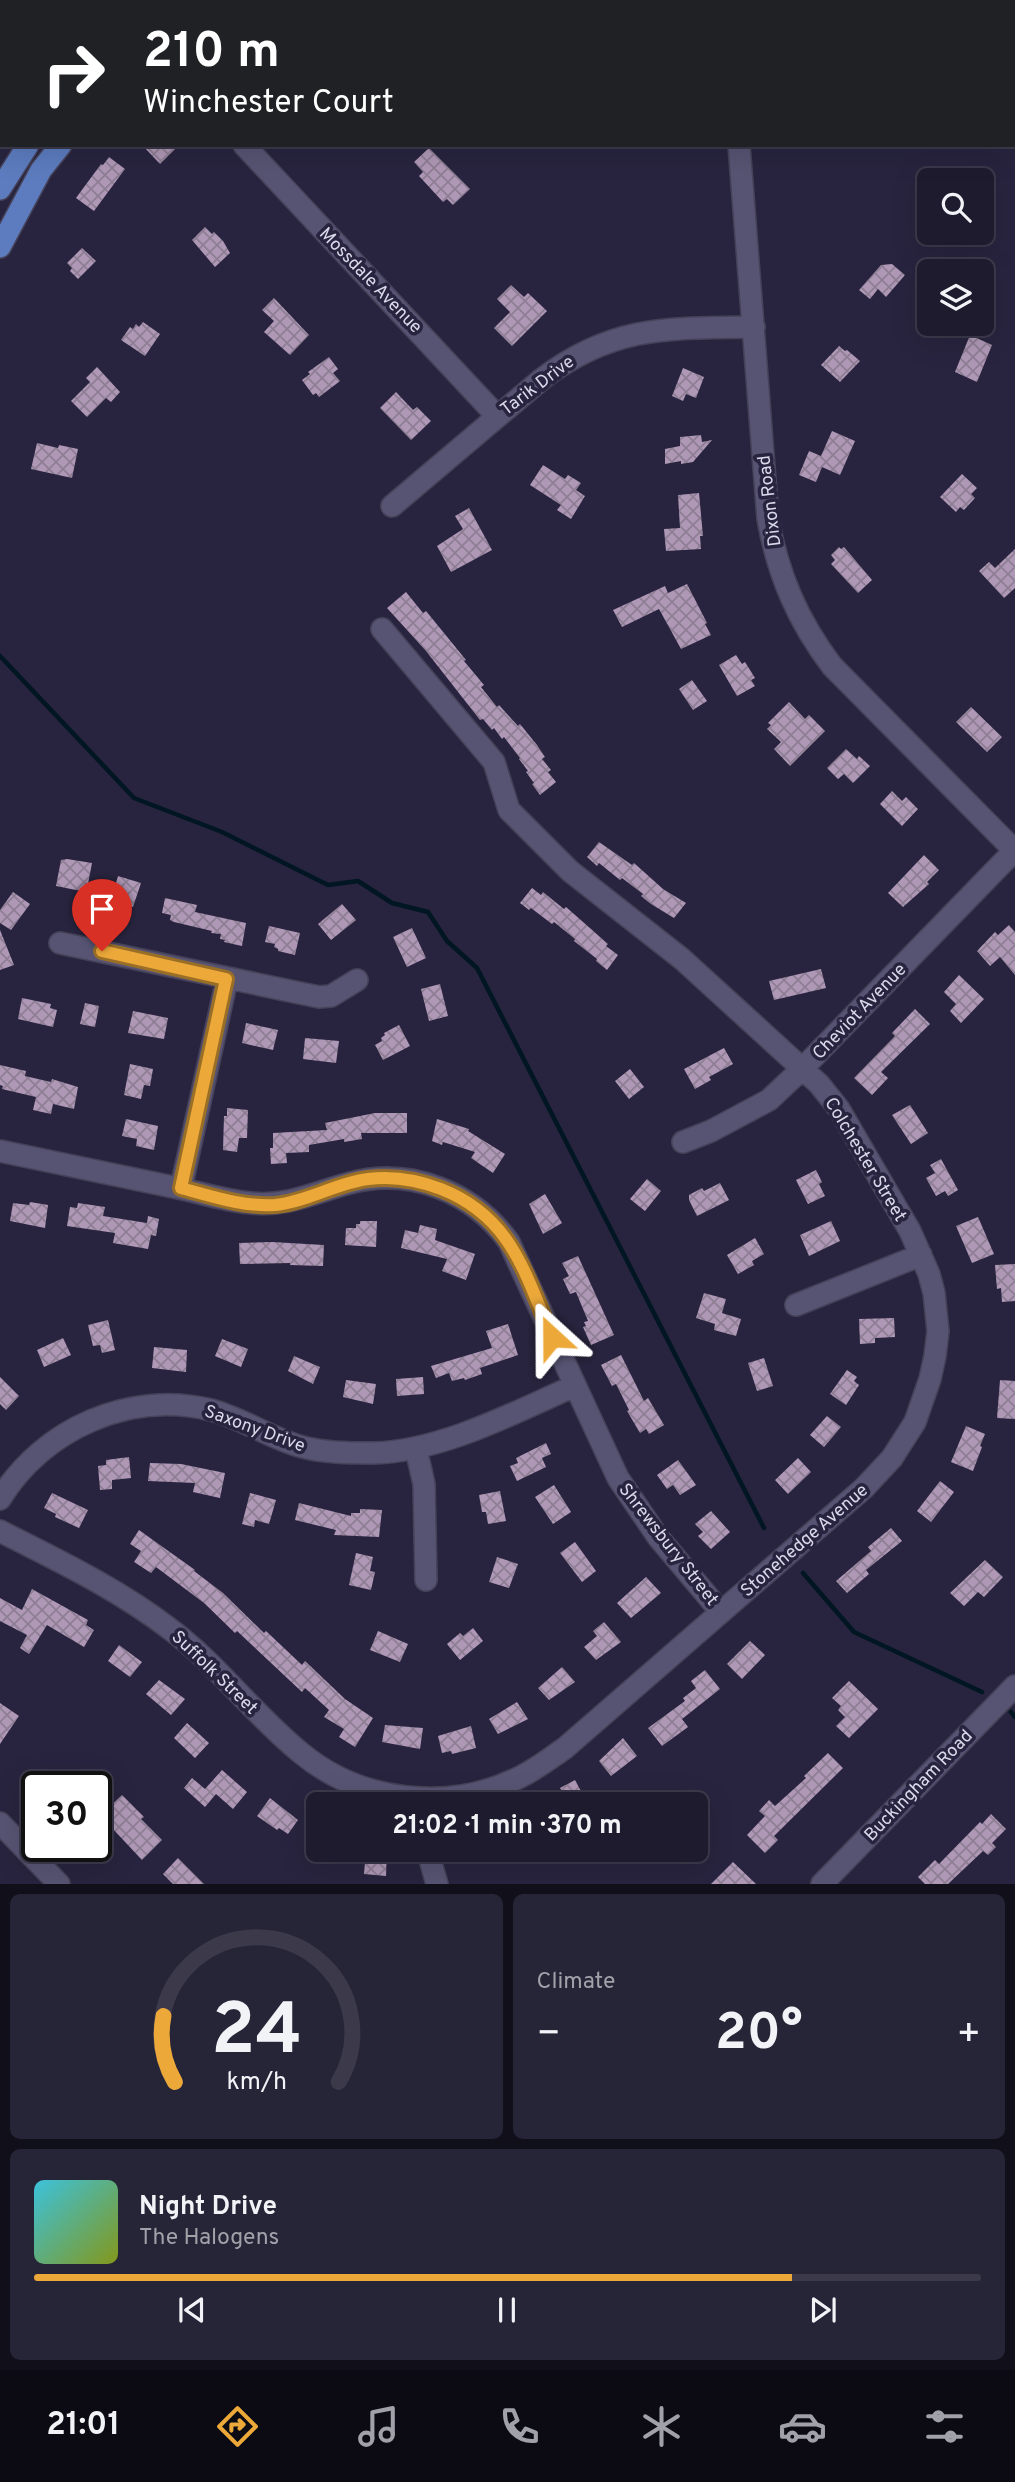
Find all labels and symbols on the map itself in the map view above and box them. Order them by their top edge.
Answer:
street label: Mossdale Avenue [313,223,426,339]
street label: Tarik Drive [496,351,580,422]
street label: Dixon Road [753,454,787,548]
pin [72,879,132,951]
street label: Cheviot Avenue [808,959,912,1065]
street label: Colchester Street [819,1093,911,1226]
position arrow [515,1300,589,1374]
street label: Saxony Drive [201,1401,308,1458]
street label: Shrewsbury Street [613,1479,723,1611]
street label: Stonehedge Avenue [737,1480,873,1603]
street label: Suffolk Street [166,1626,262,1720]
street label: Buckingham Road [860,1725,978,1847]
speed limit sign: 30 [21,1771,112,1862]

